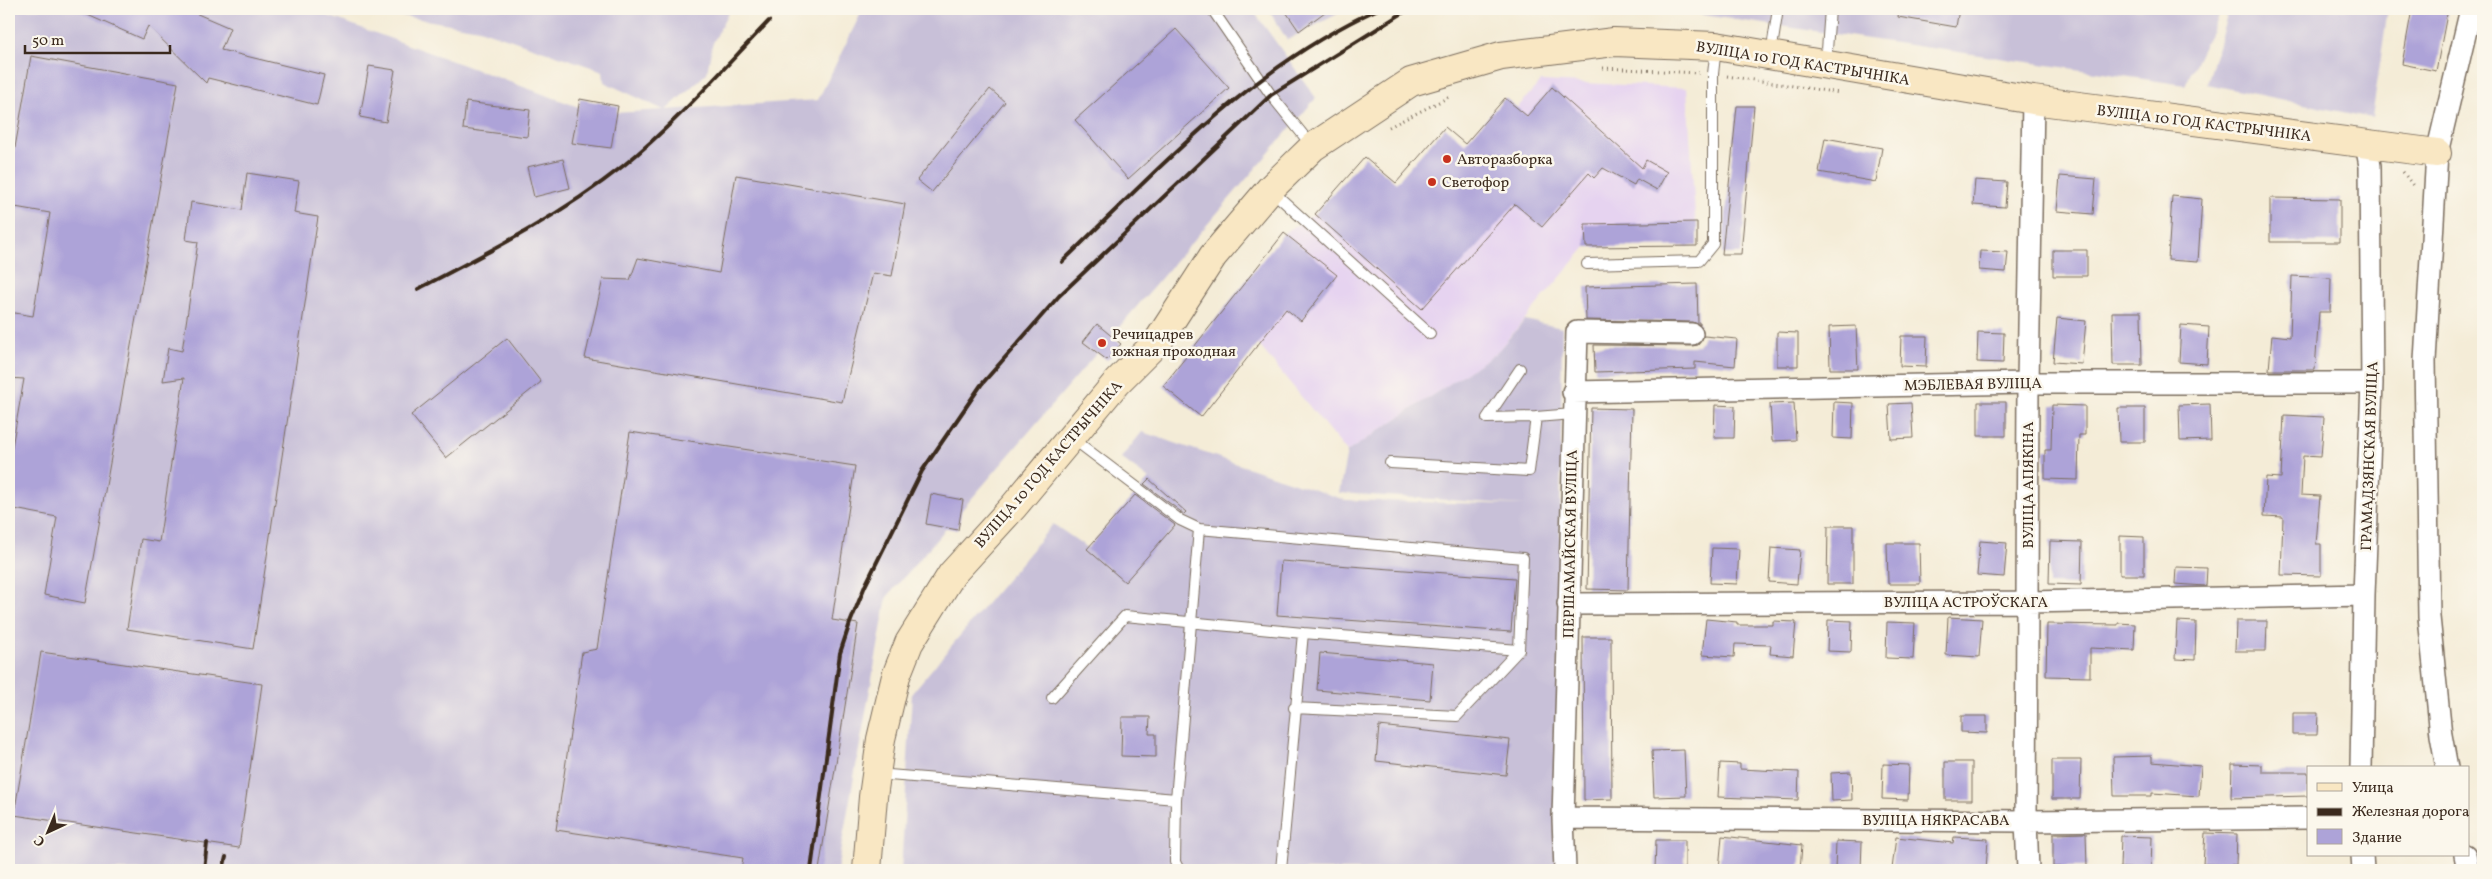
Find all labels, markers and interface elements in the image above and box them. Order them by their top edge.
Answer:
scale bar [25,22,170,54]
text: 50 m [32,31,64,52]
street label: ВУЛІЦА 10 ГОД КАСТРЫЧНІКА [1694,37,1912,92]
street label: ВУЛІЦА 10 ГОД КАСТРЫЧНІКА [2095,101,2313,148]
place label: Авторазборка [1457,150,1553,171]
marker: Авторазборка [1441,153,1453,165]
place label: Светофор [1442,173,1509,194]
marker: Светофор [1426,176,1438,188]
place label: Речицадрев южная проходная [1112,325,1236,363]
marker: Речицадрев южная проходная [1096,337,1108,349]
street label: ГРАМАДЗЯНСКАЯ ВУЛІЦА [2357,360,2384,551]
street label: МЭБЛЕВАЯ ВУЛІЦА [1904,374,2043,397]
street label: ВУЛІЦА 10 ГОД КАСТРЫЧНІКА [970,376,1128,553]
street label: ВУЛІЦА АПЯКІНА [2019,421,2040,548]
street label: ПЕРШАМАЙСКАЯ ВУЛІЦА [1559,449,1584,639]
street label: ВУЛІЦА АСТРОЎСКАГА [1884,593,2049,614]
legend [2307,766,2470,856]
text: Улица [2352,778,2394,799]
text: Железная дорога [2352,802,2469,823]
north arrow [22,806,72,856]
street label: ВУЛІЦА НЯКРАСАВА [1862,811,2010,832]
text: Здание [2352,828,2402,849]
text: С [30,830,50,850]

